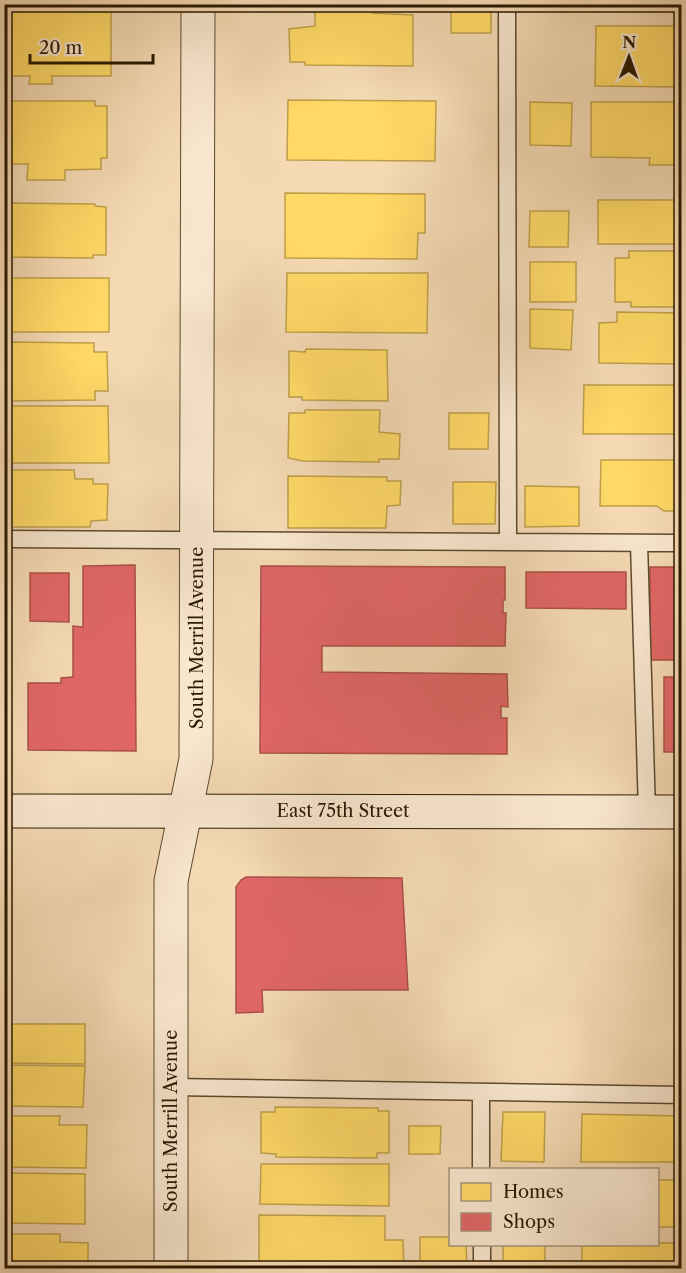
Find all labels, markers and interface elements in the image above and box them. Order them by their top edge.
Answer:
scale bar [30,27,153,65]
north arrow [599,27,659,87]
text: N [622,32,636,52]
text: 20 m [39,37,83,59]
street label: South Merrill Avenue [186,547,208,729]
street label: East 75th Street [277,800,410,822]
street label: South Merrill Avenue [160,1030,182,1212]
legend [449,1168,659,1246]
text: Homes [503,1181,564,1203]
text: Shops [503,1211,555,1233]

